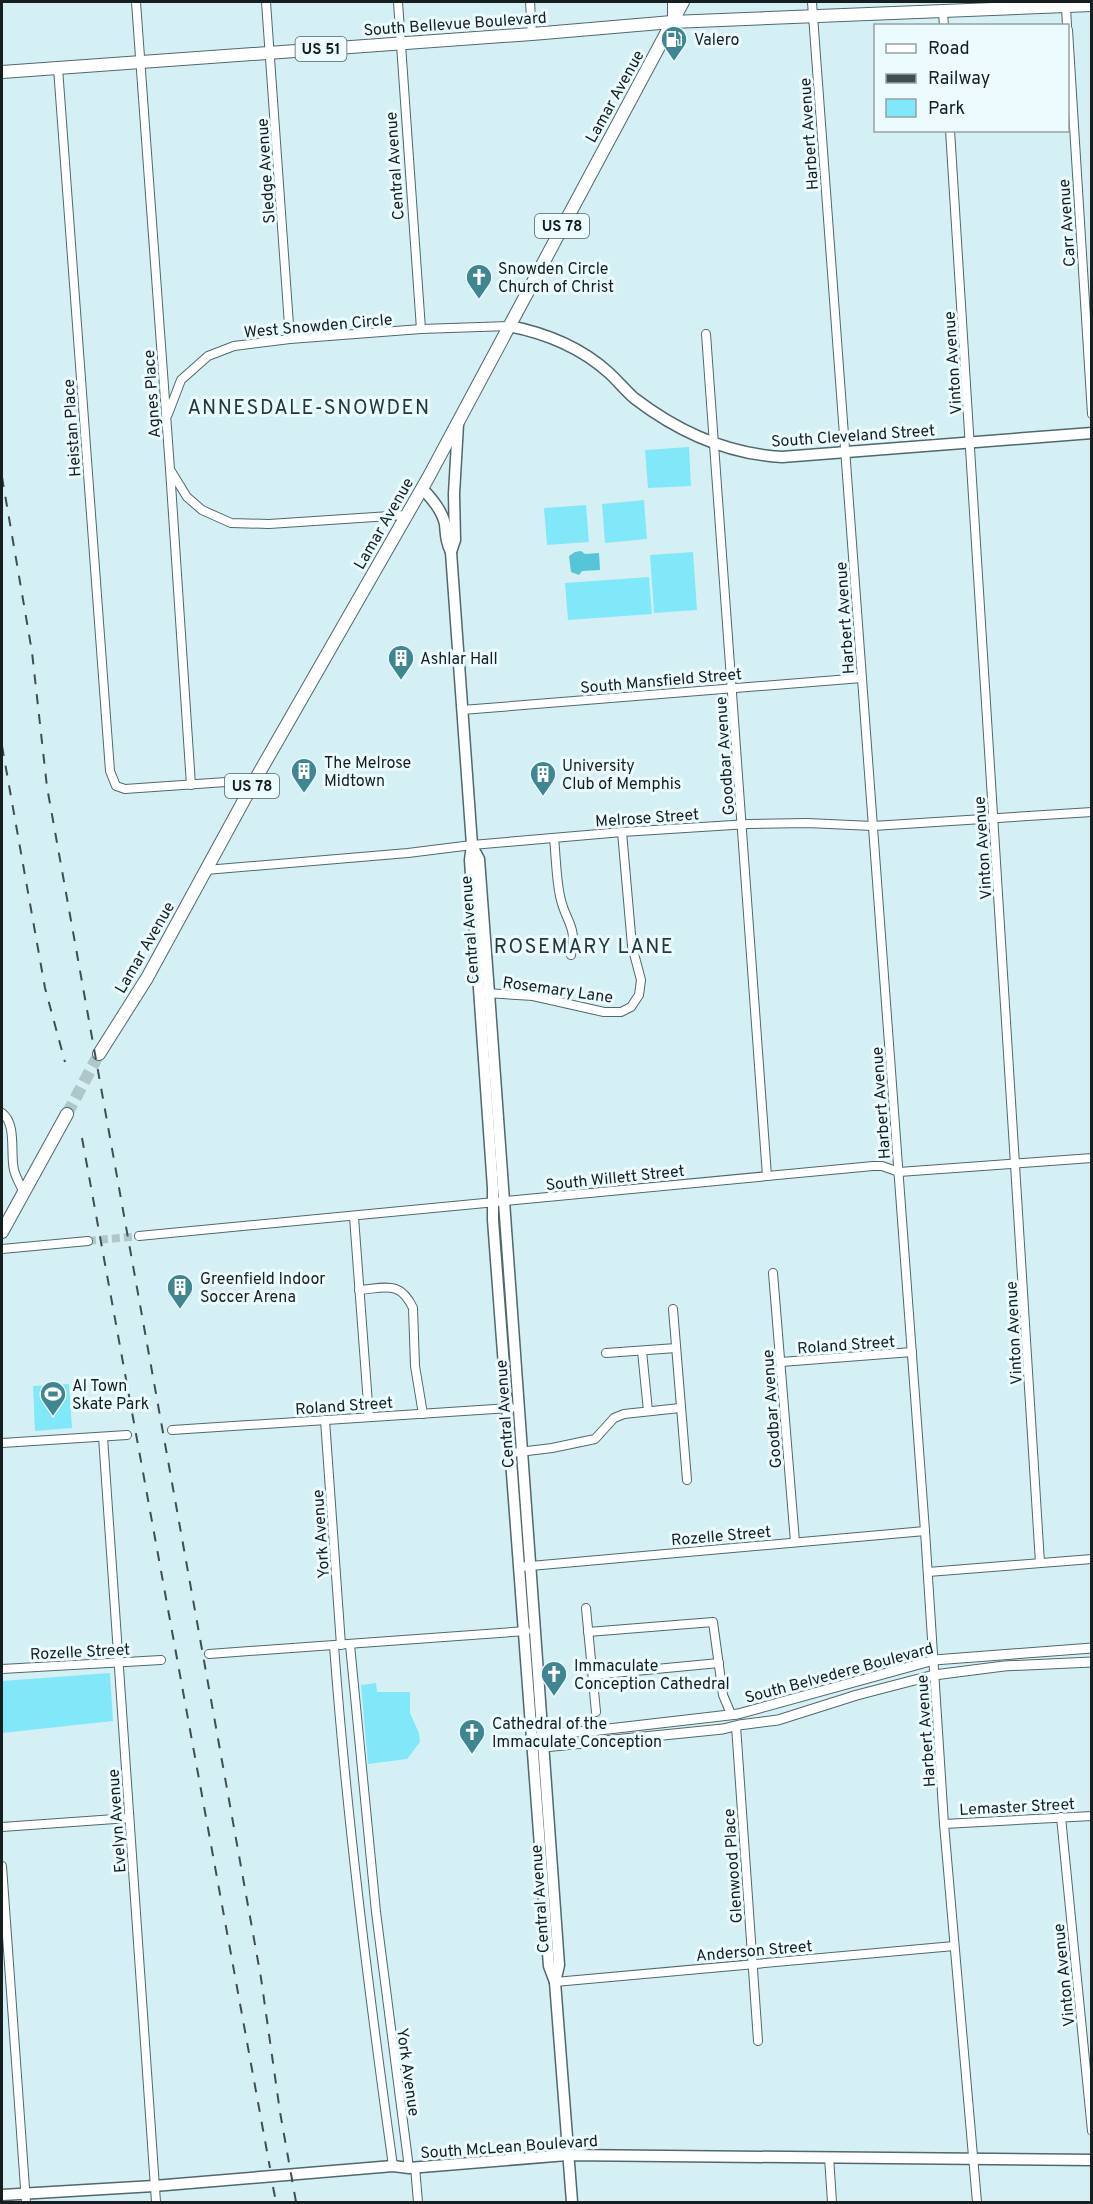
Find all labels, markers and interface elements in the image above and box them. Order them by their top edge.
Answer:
street label: South Bellevue Boulevard [363,9,547,41]
fuel station icon: Valero [659,24,689,62]
legend [874,24,1069,132]
place label: Valero [694,31,740,51]
road number: US 51 [296,37,346,61]
text: Road [928,38,970,61]
street label: Lamar Avenue [582,47,649,147]
text: Railway [928,68,990,91]
street label: Harbert Avenue [796,77,824,191]
text: Park [928,98,965,121]
street label: Central Avenue [382,111,410,221]
street label: Sledge Avenue [253,117,281,224]
street label: Carr Avenue [1055,178,1081,267]
road number: US 78 [535,214,589,238]
place label: Snowden Circle Church of Christ [498,260,614,298]
church icon: Snowden Circle Church of Christ [464,262,494,300]
street label: Vinton Avenue [940,310,968,415]
street label: West Snowden Circle [243,311,393,343]
street label: Agnes Place [140,349,166,439]
street label: Heistan Place [60,378,86,478]
district label: ANNESDALE-SNOWDEN [187,396,431,422]
street label: South Cleveland Street [771,421,936,453]
street label: Lamar Avenue [350,475,419,573]
street label: Harbert Avenue [832,561,860,675]
building icon: Ashlar Hall [386,643,416,681]
place label: Ashlar Hall [420,650,498,670]
street label: South Mansfield Street [580,665,743,699]
street label: Goodbar Avenue [712,696,740,816]
place label: The Melrose Midtown [324,754,411,792]
building icon: The Melrose Midtown [289,756,319,794]
place label: University Club of Memphis [562,757,681,795]
building icon: University Club of Memphis [528,759,558,797]
road number: US 78 [225,774,279,798]
street label: Vinton Avenue [970,795,998,900]
street label: Melrose Street [595,805,700,833]
street label: Central Avenue [457,875,485,985]
street label: Lamar Avenue [111,899,180,997]
district label: ROSEMARY LANE [494,935,674,961]
street label: Rosemary Lane [501,973,614,1009]
street label: Harbert Avenue [868,1046,896,1160]
street label: South Willett Street [545,1162,686,1196]
place label: Greenfield Indoor Soccer Arena [200,1270,325,1308]
building icon: Greenfield Indoor Soccer Arena [165,1272,195,1310]
street label: Vinton Avenue [1002,1281,1028,1385]
street label: Roland Street [797,1333,896,1359]
street label: Goodbar Avenue [759,1349,787,1469]
street label: Central Avenue [492,1359,520,1469]
place label: Al Town Skate Park [72,1377,149,1415]
sports icon: Al Town Skate Park [38,1379,68,1417]
street label: Roland Street [295,1394,394,1420]
street label: York Avenue [309,1489,335,1579]
street label: Rozelle Street [670,1523,772,1551]
street label: South Belvedere Boulevard [743,1639,936,1709]
street label: Rozelle Street [29,1640,131,1666]
place label: Immaculate Conception Cathedral [574,1657,730,1695]
church icon: Immaculate Conception Cathedral [539,1659,569,1697]
street label: Harbert Avenue [913,1674,941,1788]
place label: Cathedral of the Immaculate Conception [492,1715,662,1753]
church icon: Cathedral of the Immaculate Conception [457,1717,487,1755]
street label: Evelyn Avenue [104,1768,132,1873]
street label: Lemaster Street [959,1795,1075,1821]
street label: Glenwood Place [720,1808,748,1924]
street label: Central Avenue [527,1844,555,1954]
street label: Vinton Avenue [1050,1922,1080,2027]
street label: Anderson Street [695,1937,813,1967]
street label: York Avenue [391,2027,423,2118]
street label: South McLean Boulevard [420,2132,599,2164]

